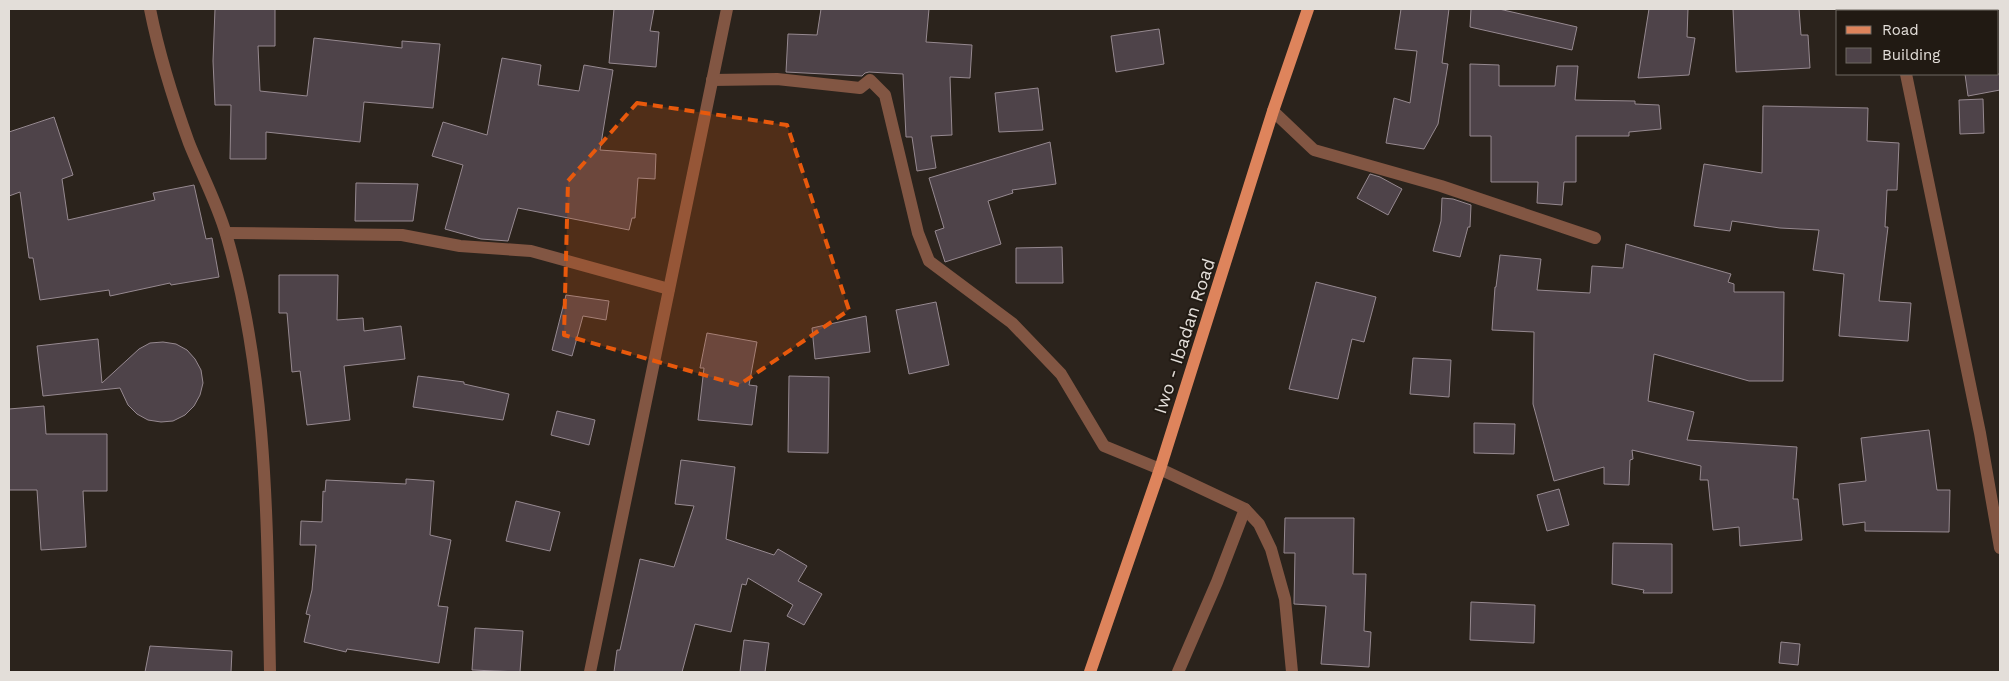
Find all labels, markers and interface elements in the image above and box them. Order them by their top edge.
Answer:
legend [1836,10,1999,75]
text: Road [1882,21,1919,39]
text: Building [1882,46,1940,64]
street label: Iwo - Ibadan Road [1149,256,1219,416]

